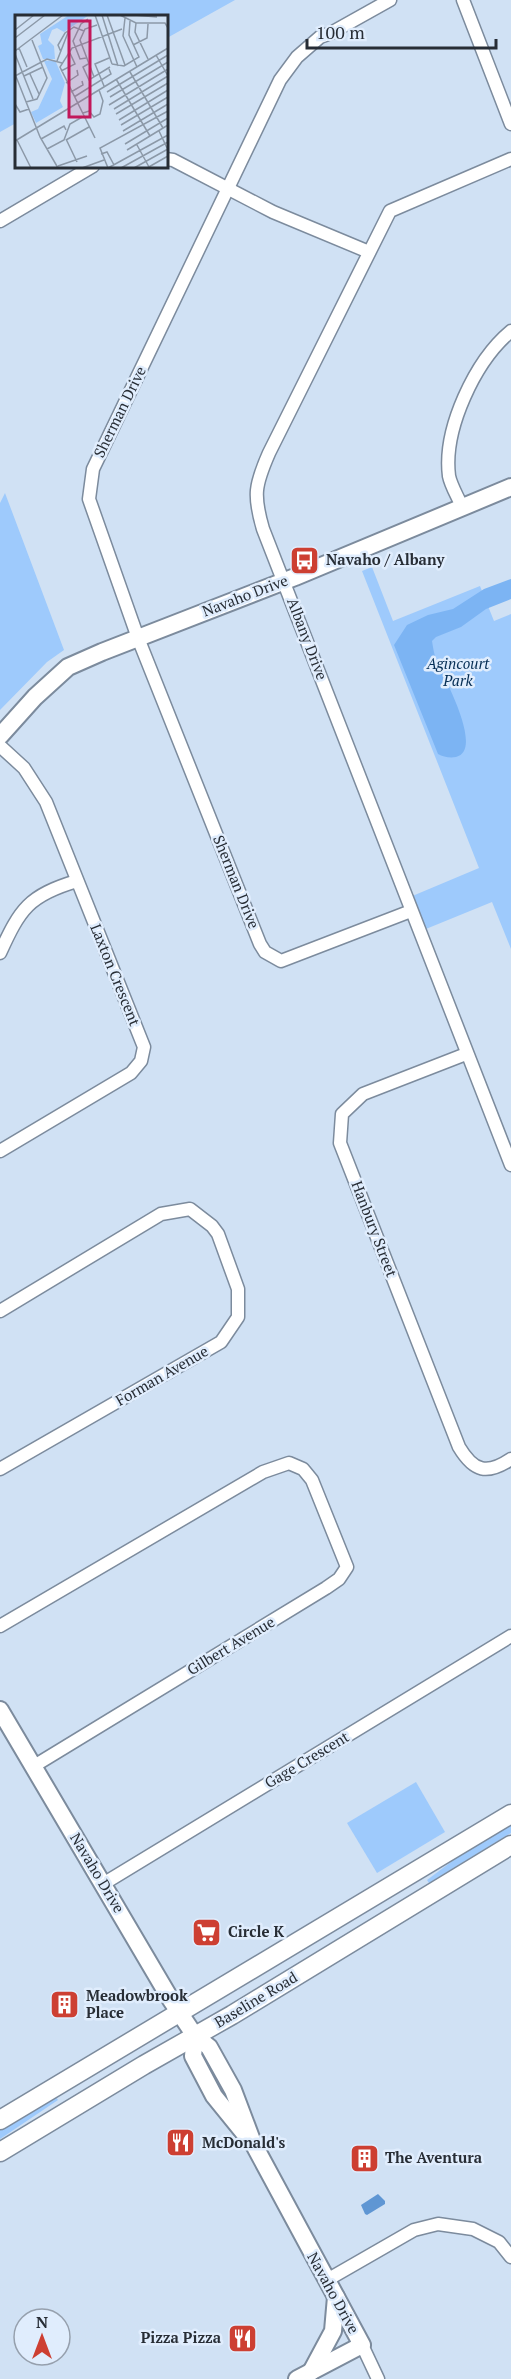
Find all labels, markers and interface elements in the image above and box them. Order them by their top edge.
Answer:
scale bar [307,12,496,50]
inset map [15,15,168,168]
text: 100 m [316,20,365,44]
street label: Sherman Drive [88,363,150,460]
bus stop icon: Navaho / Albany [289,544,321,576]
place label: Navaho / Albany [326,549,446,569]
street label: Navaho Drive [199,570,290,621]
street label: Albany Drive [283,595,333,683]
park label: Agincourt Park [426,653,490,690]
street label: Sherman Drive [209,832,265,931]
street label: Laxton Crescent [86,921,146,1029]
street label: Hanbury Street [347,1178,403,1280]
street label: Forman Avenue [111,1340,212,1410]
street label: Gilbert Avenue [183,1611,278,1679]
street label: Gage Crescent [261,1726,353,1792]
street label: Navaho Drive [66,1829,130,1916]
supermarket icon: Circle K [191,1916,223,1948]
place label: Circle K [228,1921,285,1941]
street label: Baseline Road [210,1967,301,2032]
place label: Meadowbrook Place [86,1985,188,2022]
building icon: Meadowbrook Place [49,1989,81,2021]
restaurant icon: McDonald's [165,2127,197,2159]
place label: McDonald's [202,2132,286,2152]
building icon: The Aventura [348,2142,380,2174]
place label: The Aventura [385,2147,483,2167]
street label: Navaho Drive [303,2248,365,2337]
north arrow [12,2307,72,2367]
text: N [36,2311,48,2333]
restaurant icon: Pizza Pizza [226,2322,258,2354]
place label: Pizza Pizza [141,2327,222,2347]

